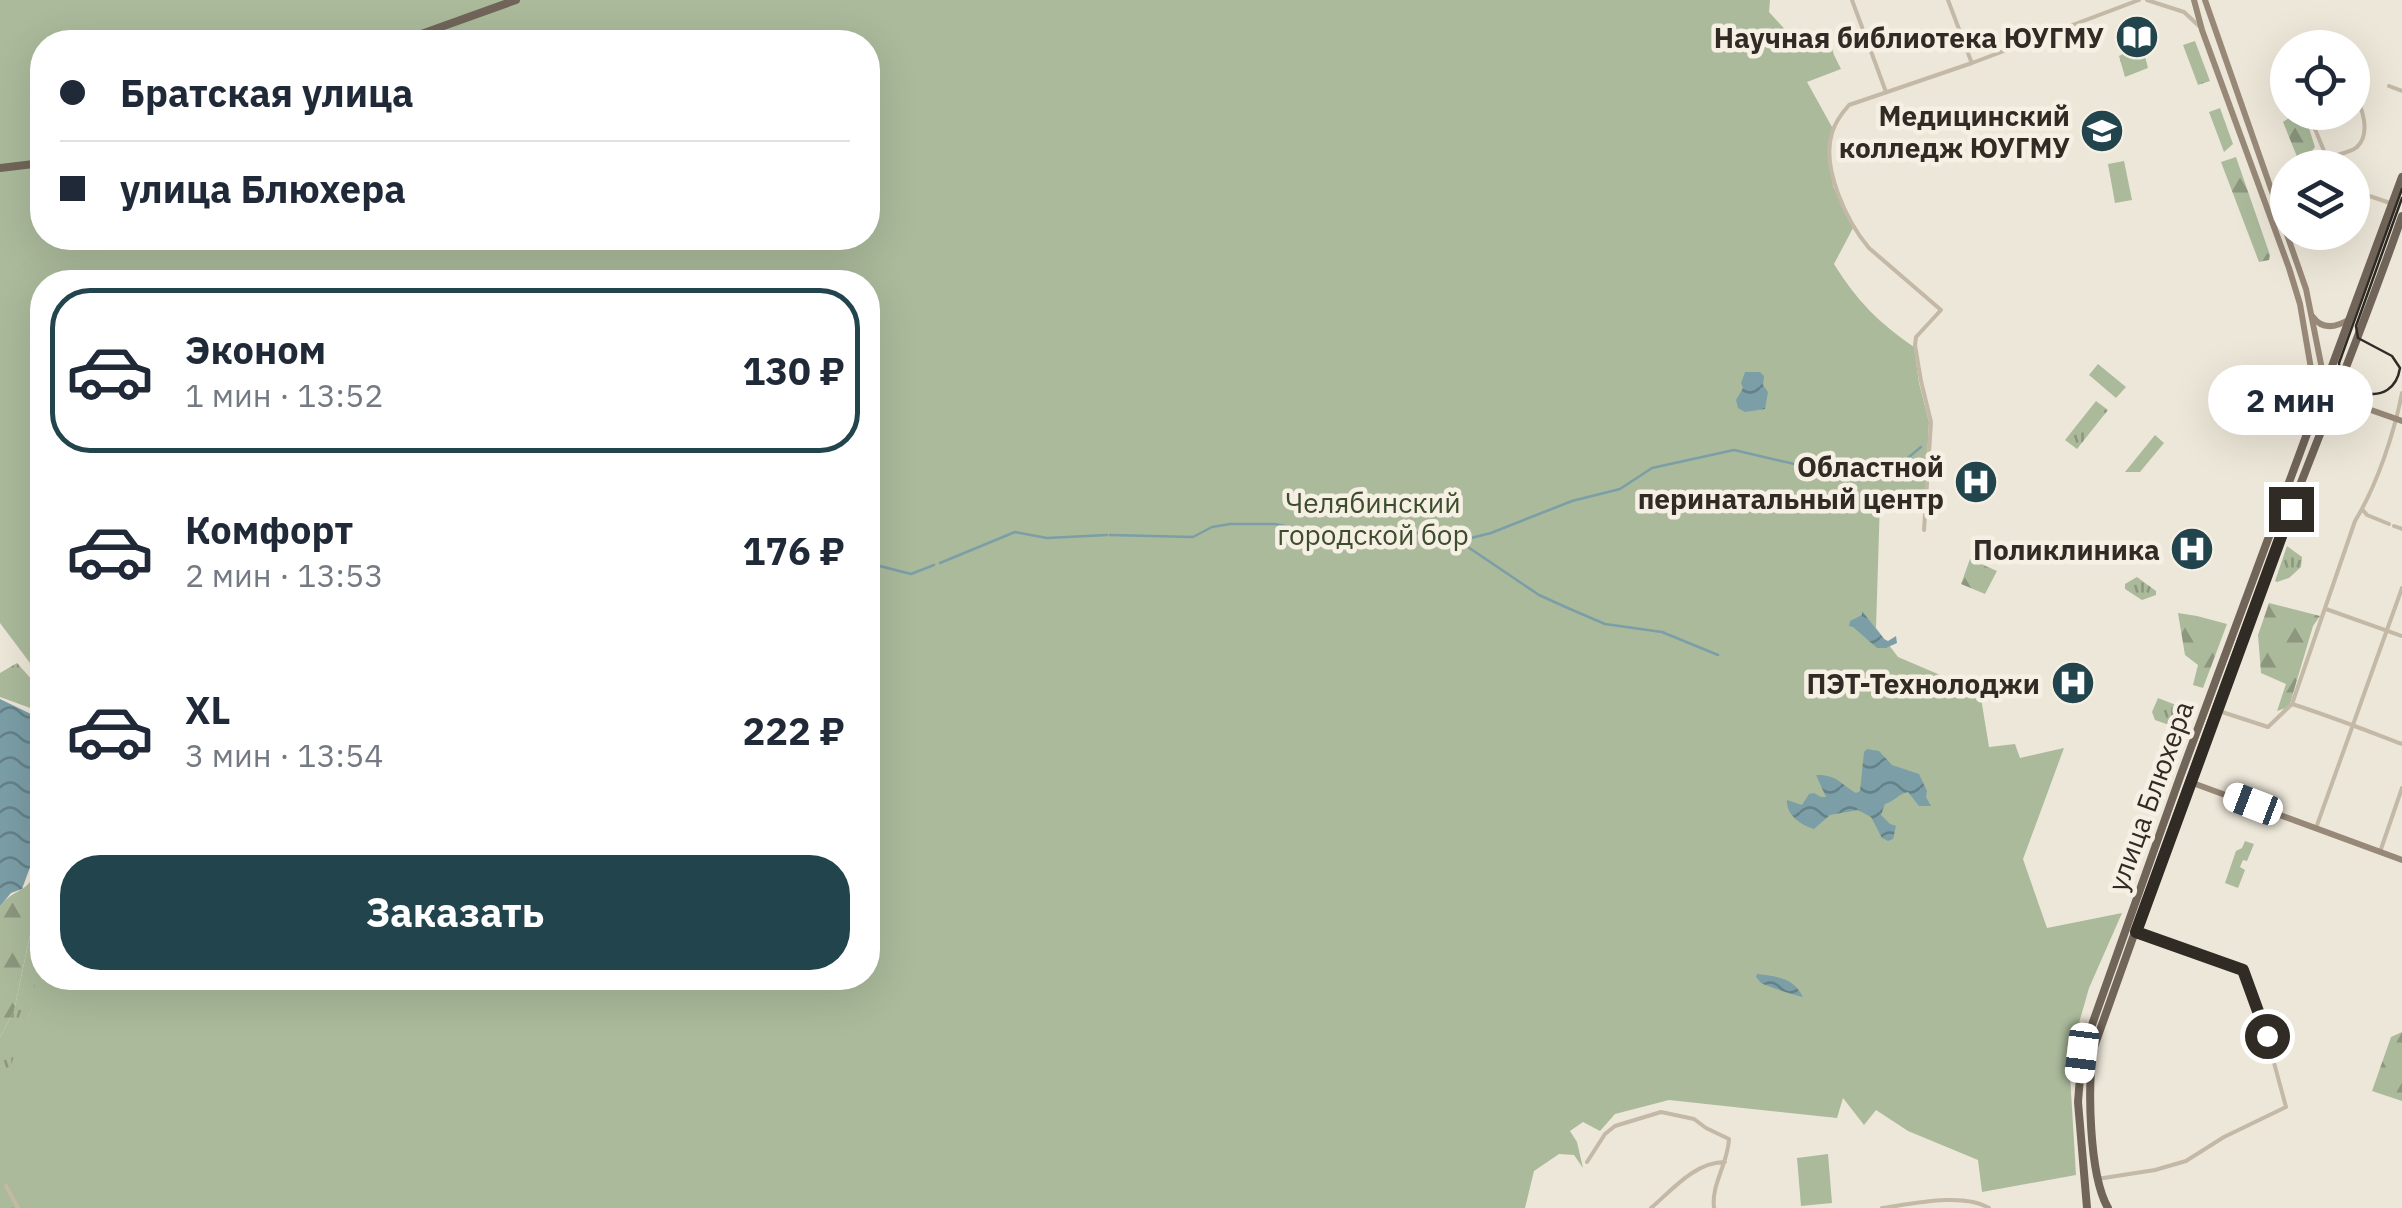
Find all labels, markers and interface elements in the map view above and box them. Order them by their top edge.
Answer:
library icon: Научная библиотека ЮУГМУ [2114,14,2160,60]
place label: Научная библиотека ЮУГМУ [1714,19,2104,56]
map controls [2270,30,2370,250]
button: locate [2270,30,2370,130]
text: Братская улица [120,68,414,117]
place label: Медицинский колледж ЮУГМУ [1839,97,2070,166]
school or university icon: Медицинский колледж ЮУГМУ [2079,108,2125,154]
button: layers [2270,150,2370,250]
text: улица Блюхера [120,164,406,213]
text: Эконом [185,325,326,374]
icon: car [65,326,155,416]
text: 130 ₽ [743,346,845,395]
callout: 2 мин [2208,364,2374,434]
text: 1 мин · 13:52 [185,374,383,416]
text: 2 мин [2246,379,2335,421]
place label: Областной перинатальный центр [1638,448,1944,517]
hospital icon: Областной перинатальный центр [1953,459,1999,505]
park label: Челябинский городской бор [1277,484,1469,553]
route end [2269,487,2314,532]
text: Комфорт [185,505,353,554]
icon: car [65,506,155,596]
text: 176 ₽ [743,526,845,575]
hospital icon: Поликлиника [2169,526,2215,572]
place label: Поликлиника [1973,531,2160,568]
text: 2 мин · 13:53 [185,554,383,596]
hospital icon: ПЭТ-Технолоджи [2050,660,2096,706]
place label: ПЭТ-Технолоджи [1806,665,2040,702]
text: XL [185,685,231,734]
icon: car [65,686,155,776]
street label: улица Блюхера [2098,696,2202,896]
text: 222 ₽ [743,706,845,755]
text: 3 мин · 13:54 [185,734,383,776]
car [2220,779,2286,829]
button: Заказать [60,855,850,970]
route start [2245,1014,2290,1059]
car [2063,1021,2101,1085]

